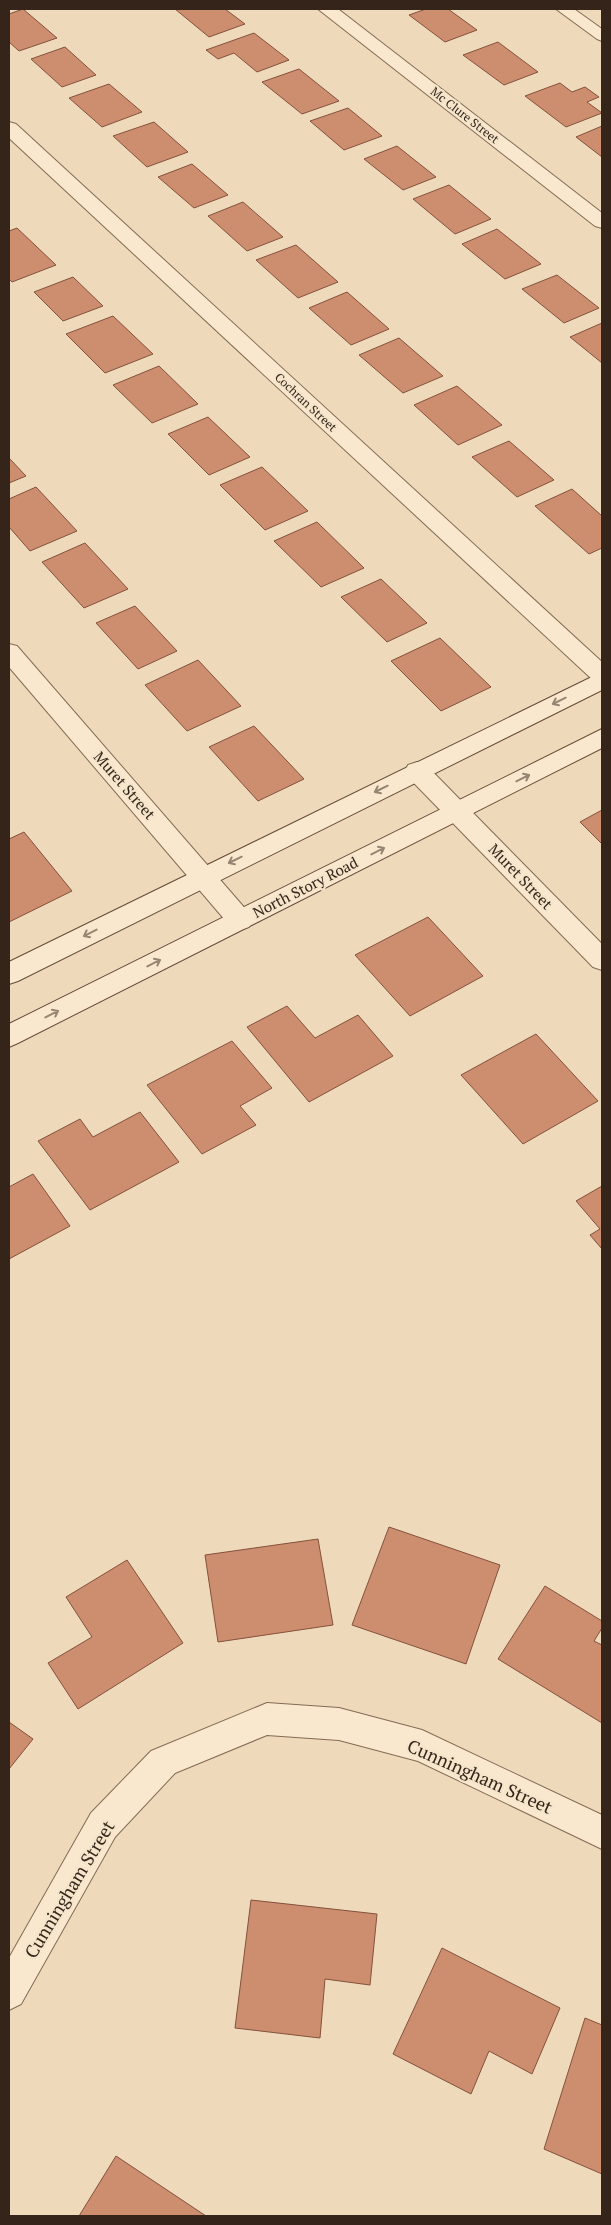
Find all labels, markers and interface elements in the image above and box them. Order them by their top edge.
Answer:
street label: Mc Clure Street [428,84,503,147]
street label: Cochran Street [272,369,341,435]
one-way arrow [551,697,566,707]
street label: Muret Street [90,747,160,824]
one-way arrow [515,773,530,782]
one-way arrow [374,784,389,794]
street label: Muret Street [485,839,558,914]
one-way arrow [370,846,385,856]
street label: North Story Road [249,852,361,922]
one-way arrow [228,855,243,865]
one-way arrow [83,929,98,938]
one-way arrow [146,958,161,967]
one-way arrow [44,1009,59,1018]
street label: Cunningham Street [404,1733,557,1819]
street label: Cunningham Street [18,1815,120,1962]

